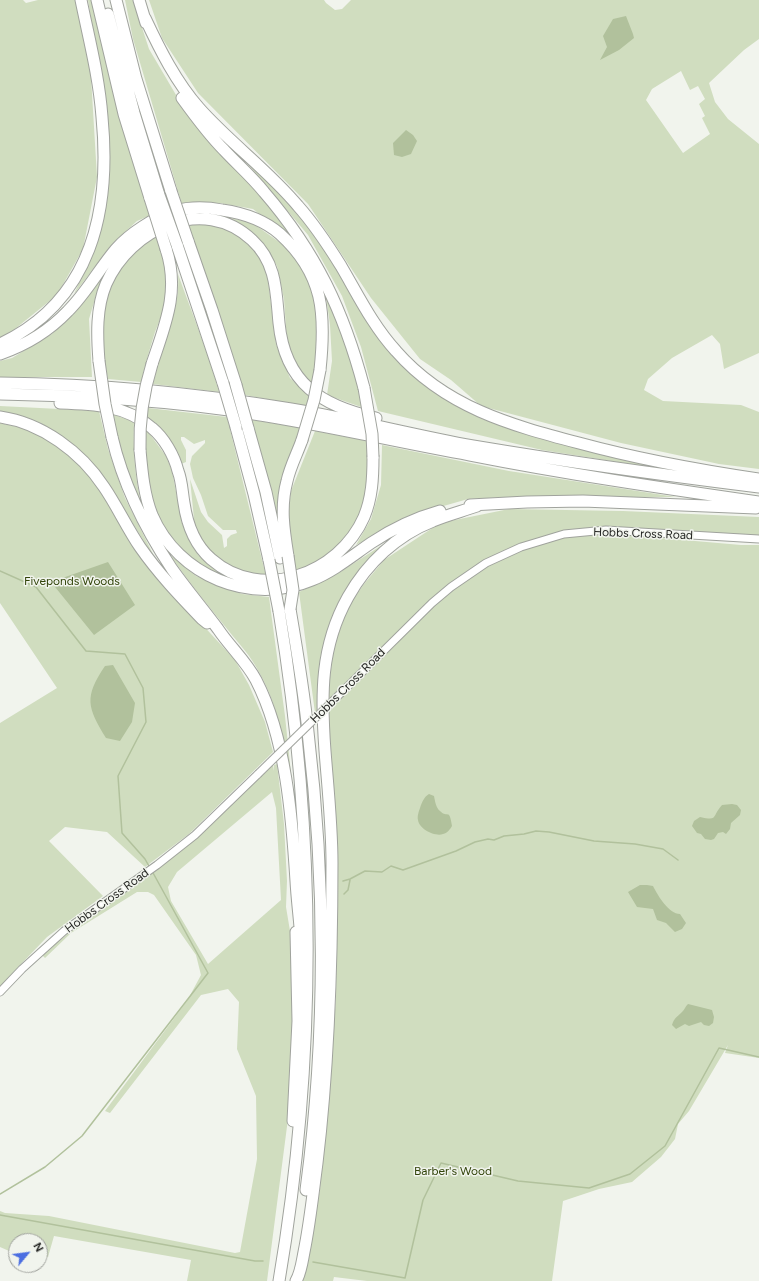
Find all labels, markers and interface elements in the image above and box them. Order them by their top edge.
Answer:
street label: Hobbs Cross Road [593,525,693,543]
park label: Fiveponds Woods [24,574,120,588]
street label: Hobbs Cross Road [308,646,388,726]
street label: Hobbs Cross Road [62,866,152,936]
park label: Barber's Wood [414,1164,492,1178]
north arrow [8,1233,48,1273]
text: N [30,1241,46,1254]

